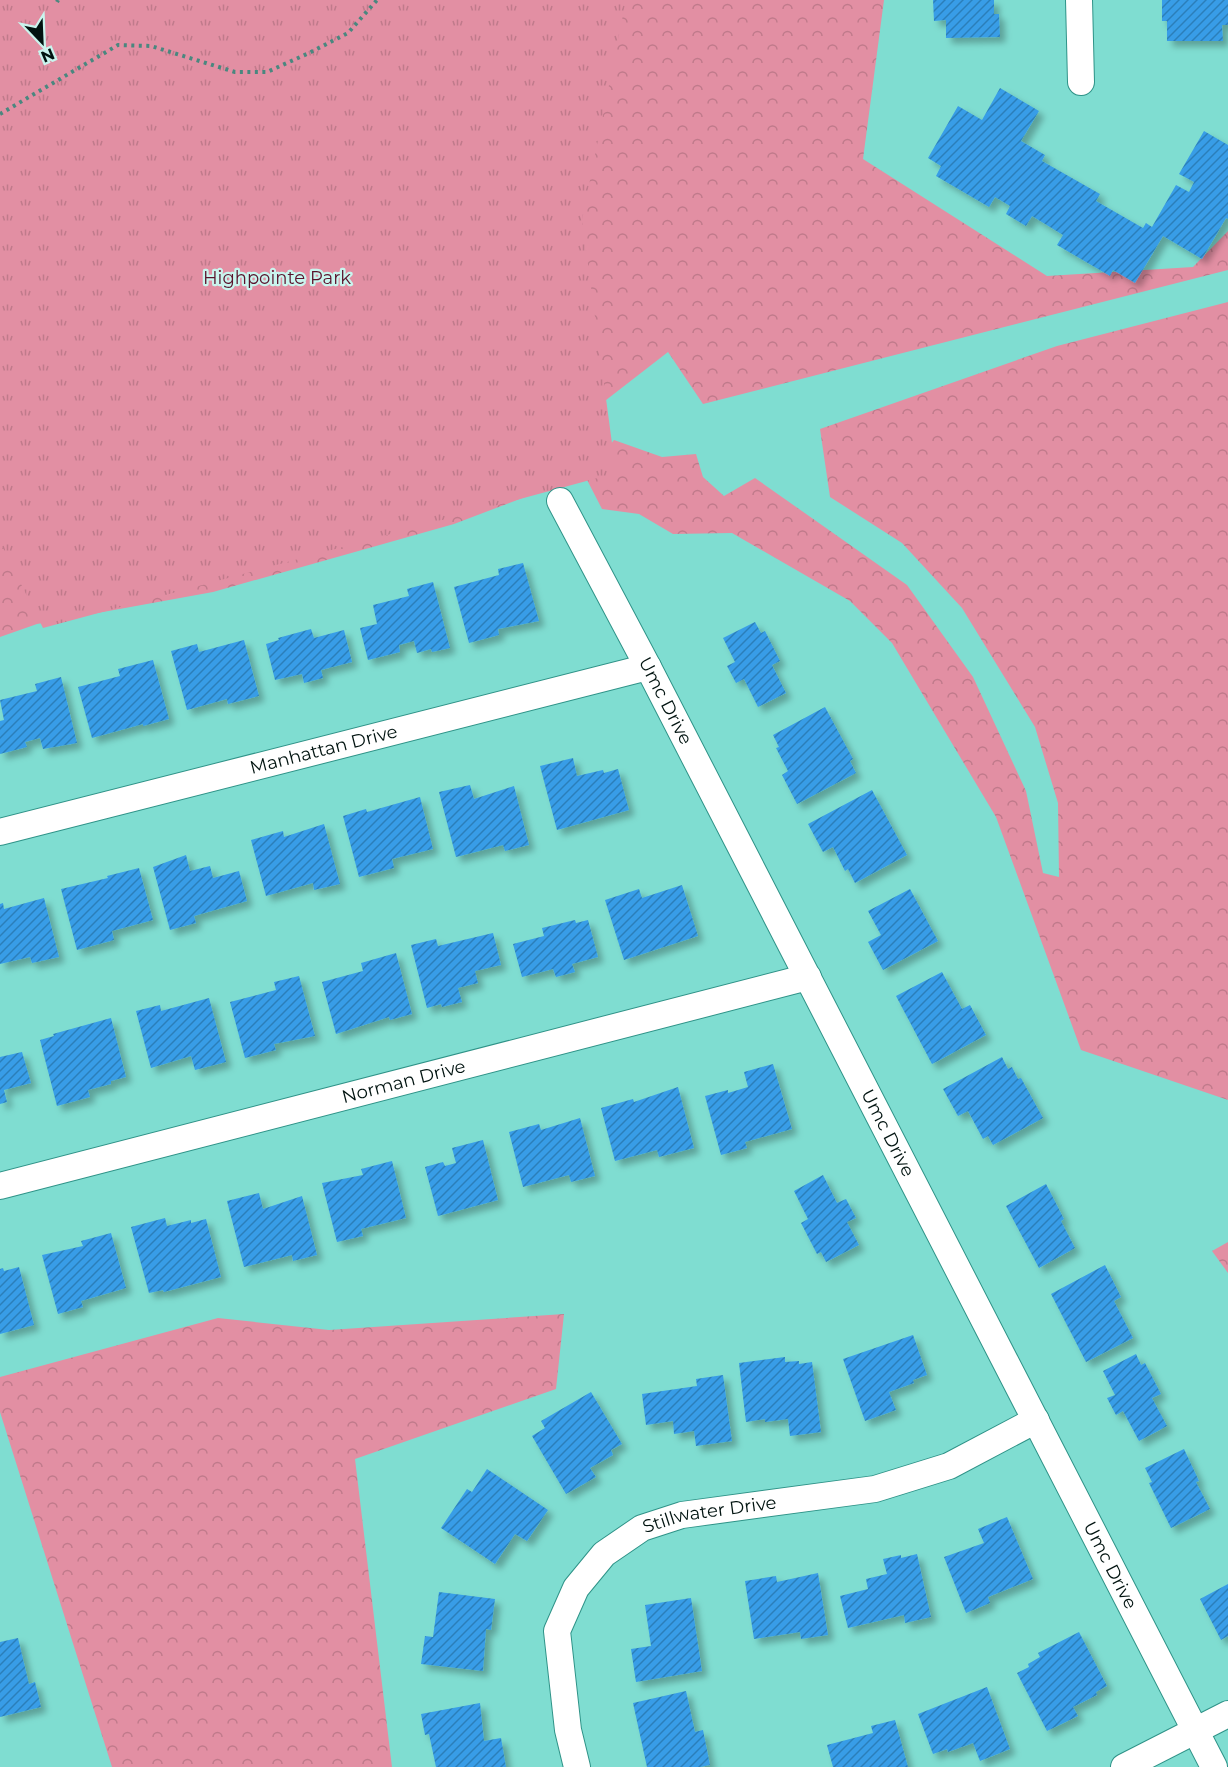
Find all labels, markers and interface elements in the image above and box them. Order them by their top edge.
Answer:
north arrow [12,12,72,72]
text: N [38,44,57,67]
park label: Highpointe Park [203,267,351,289]
street label: Umc Drive [634,653,697,748]
street label: Manhattan Drive [248,720,400,779]
street label: Norman Drive [340,1055,468,1108]
street label: Umc Drive [856,1086,919,1181]
street label: Stillwater Drive [640,1491,778,1538]
street label: Umc Drive [1079,1518,1142,1613]

